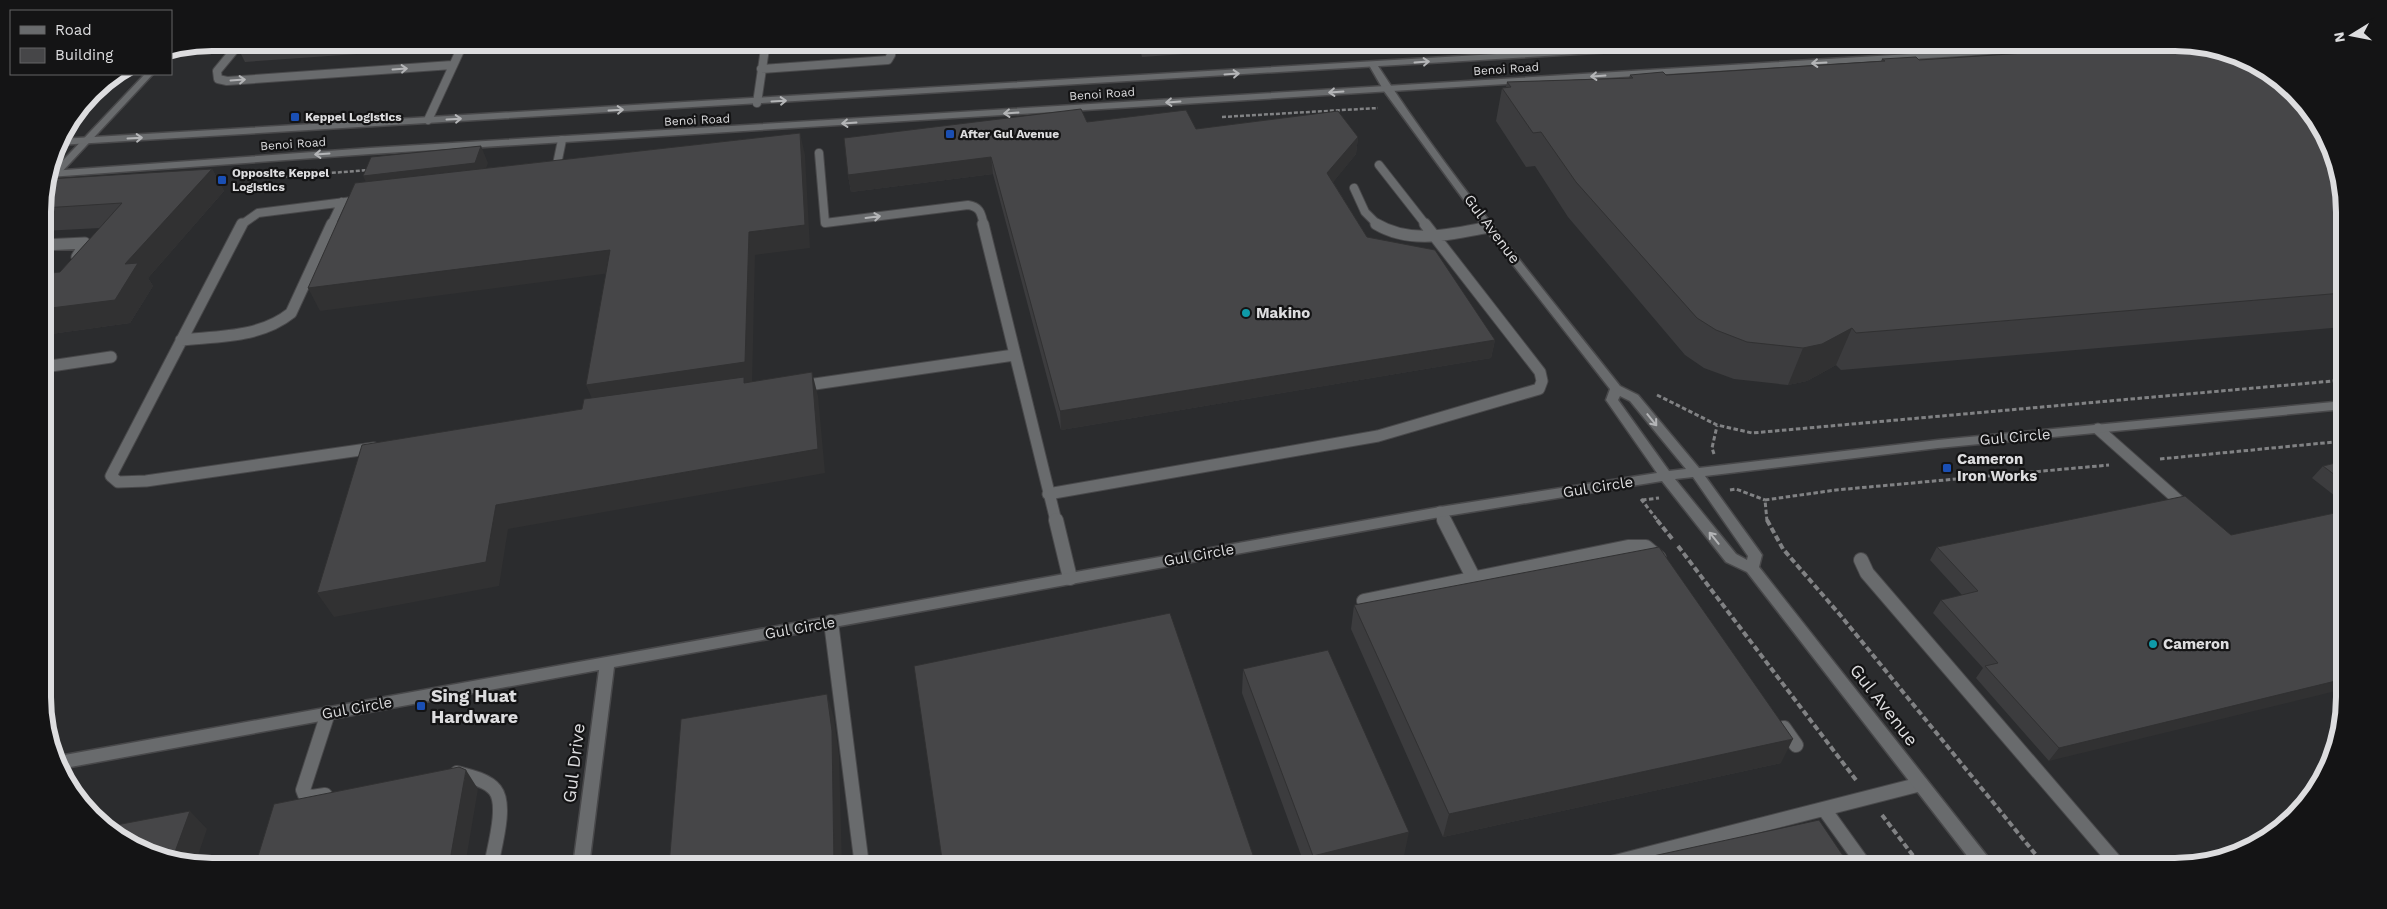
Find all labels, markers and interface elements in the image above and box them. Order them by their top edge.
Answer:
legend [10,10,172,75]
north arrow [2327,10,2377,60]
text: Road [55,21,92,39]
text: N [2330,31,2348,44]
text: Building [55,46,113,64]
one-way arrow [1414,58,1430,67]
one-way arrow [1811,58,1827,67]
street label: Benoi Road [1473,60,1539,78]
one-way arrow [392,64,408,73]
one-way arrow [1223,69,1239,78]
one-way arrow [1591,71,1607,80]
one-way arrow [230,75,246,84]
street label: Benoi Road [1069,85,1135,103]
one-way arrow [1328,88,1344,97]
one-way arrow [770,97,786,106]
one-way arrow [1166,98,1182,107]
one-way arrow [608,106,624,115]
one-way arrow [1003,108,1019,117]
place label: Keppel Logistics [305,110,402,124]
marker: Keppel Logistics [289,111,301,123]
street label: Benoi Road [664,111,730,129]
one-way arrow [446,114,462,123]
one-way arrow [841,118,857,127]
place label: After Gul Avenue [960,127,1059,141]
marker: After Gul Avenue [944,128,956,140]
one-way arrow [126,133,142,142]
street label: Benoi Road [260,135,326,153]
one-way arrow [314,150,330,159]
place label: Opposite Keppel Logistics [232,166,329,194]
marker: Opposite Keppel Logistics [216,174,228,186]
street label: Gul Avenue [1460,191,1524,267]
one-way arrow [865,212,881,222]
place label: Makino [1256,304,1310,322]
marker: Makino [1240,307,1252,319]
one-way arrow [1647,413,1658,426]
street label: Gul Circle [1979,425,2051,449]
place label: Cameron Iron Works [1957,450,2037,485]
marker: Cameron Iron Works [1941,462,1953,474]
street label: Gul Circle [1561,473,1635,501]
one-way arrow [1709,532,1720,545]
street label: Gul Circle [1162,540,1236,570]
street label: Gul Circle [763,613,837,643]
place label: Cameron [2163,635,2229,653]
marker: Cameron [2147,638,2159,650]
street label: Gul Avenue [1846,660,1923,750]
place label: Sing Huat Hardware [431,685,518,727]
street label: Gul Circle [320,693,394,723]
marker: Sing Huat Hardware [415,700,427,712]
street label: Gul Drive [558,722,589,804]

